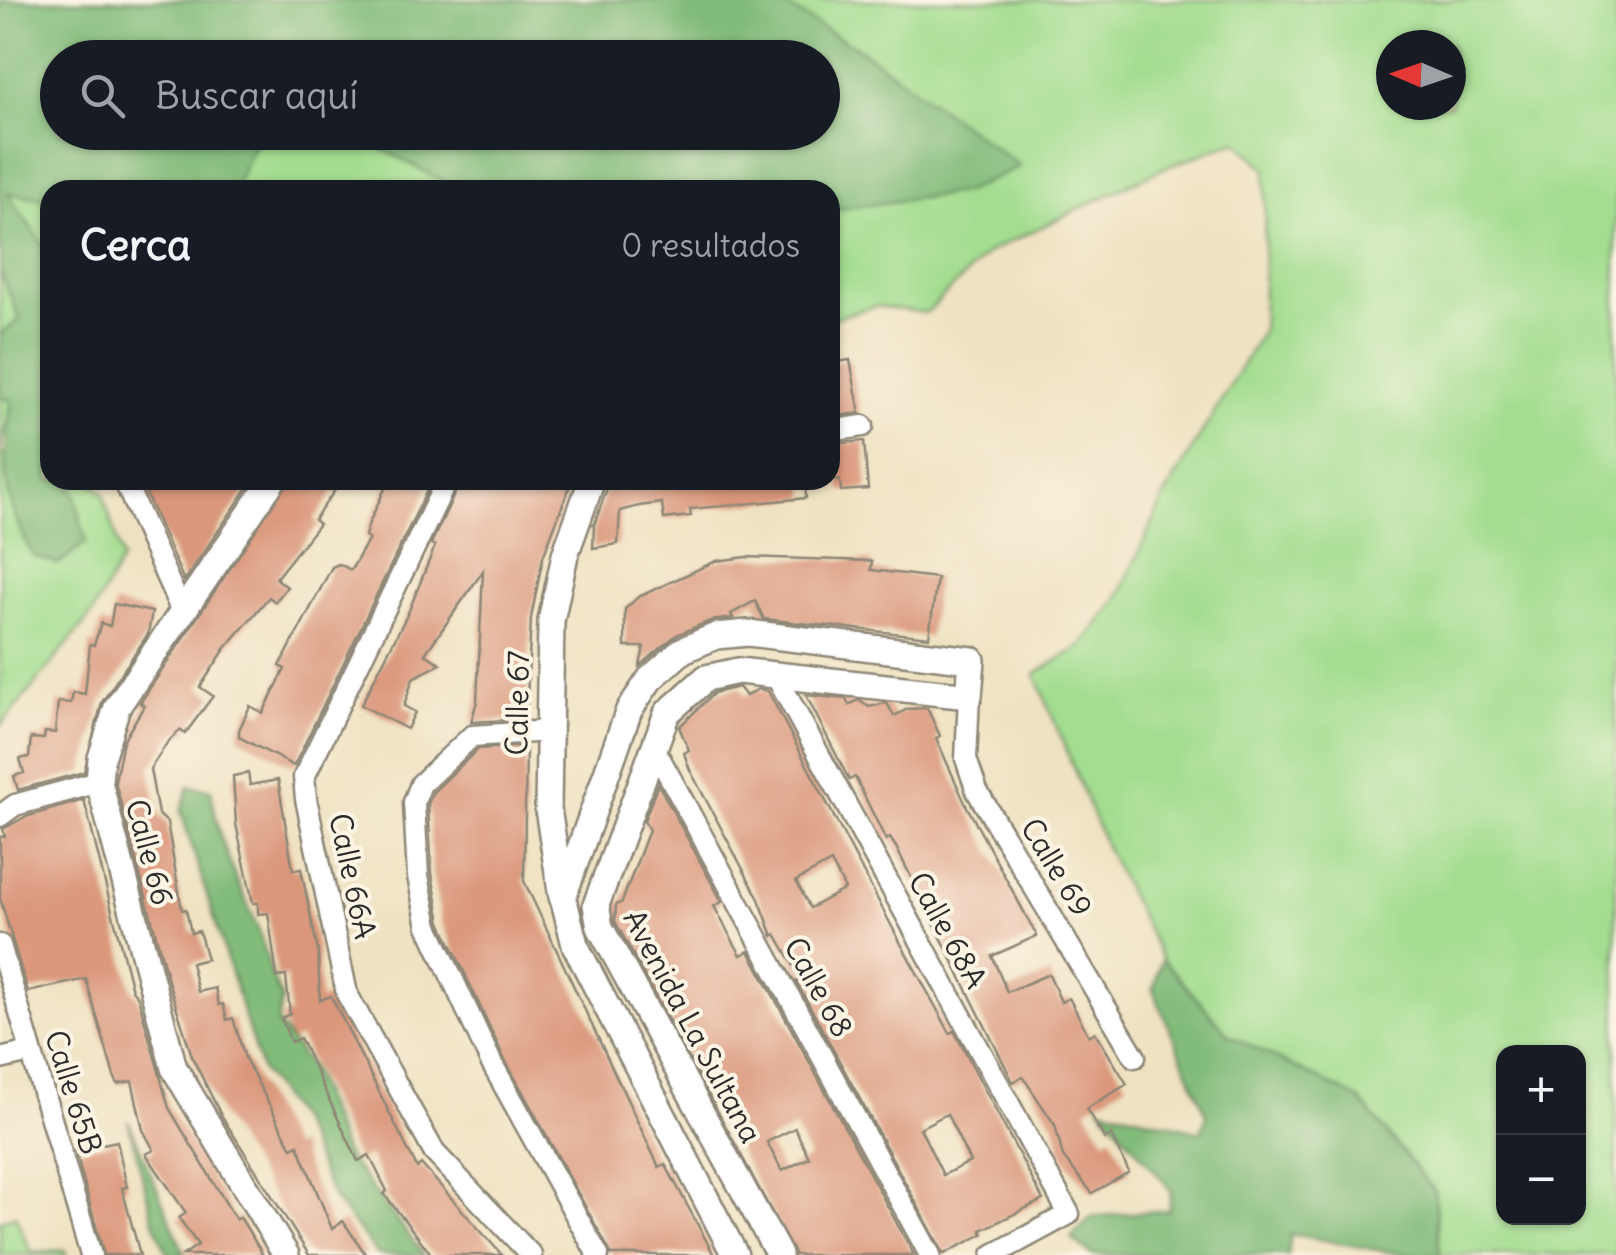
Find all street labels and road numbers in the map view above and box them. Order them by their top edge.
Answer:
street label: Calle 67 [497,650,537,756]
street label: Calle 66 [118,795,182,909]
street label: Calle 66A [321,810,385,942]
street label: Calle 69 [1013,811,1101,923]
street label: Calle 68A [901,865,995,995]
street label: Avenida La Sultana [615,903,771,1149]
street label: Calle 68 [776,931,862,1043]
street label: Calle 65B [37,1025,111,1159]

